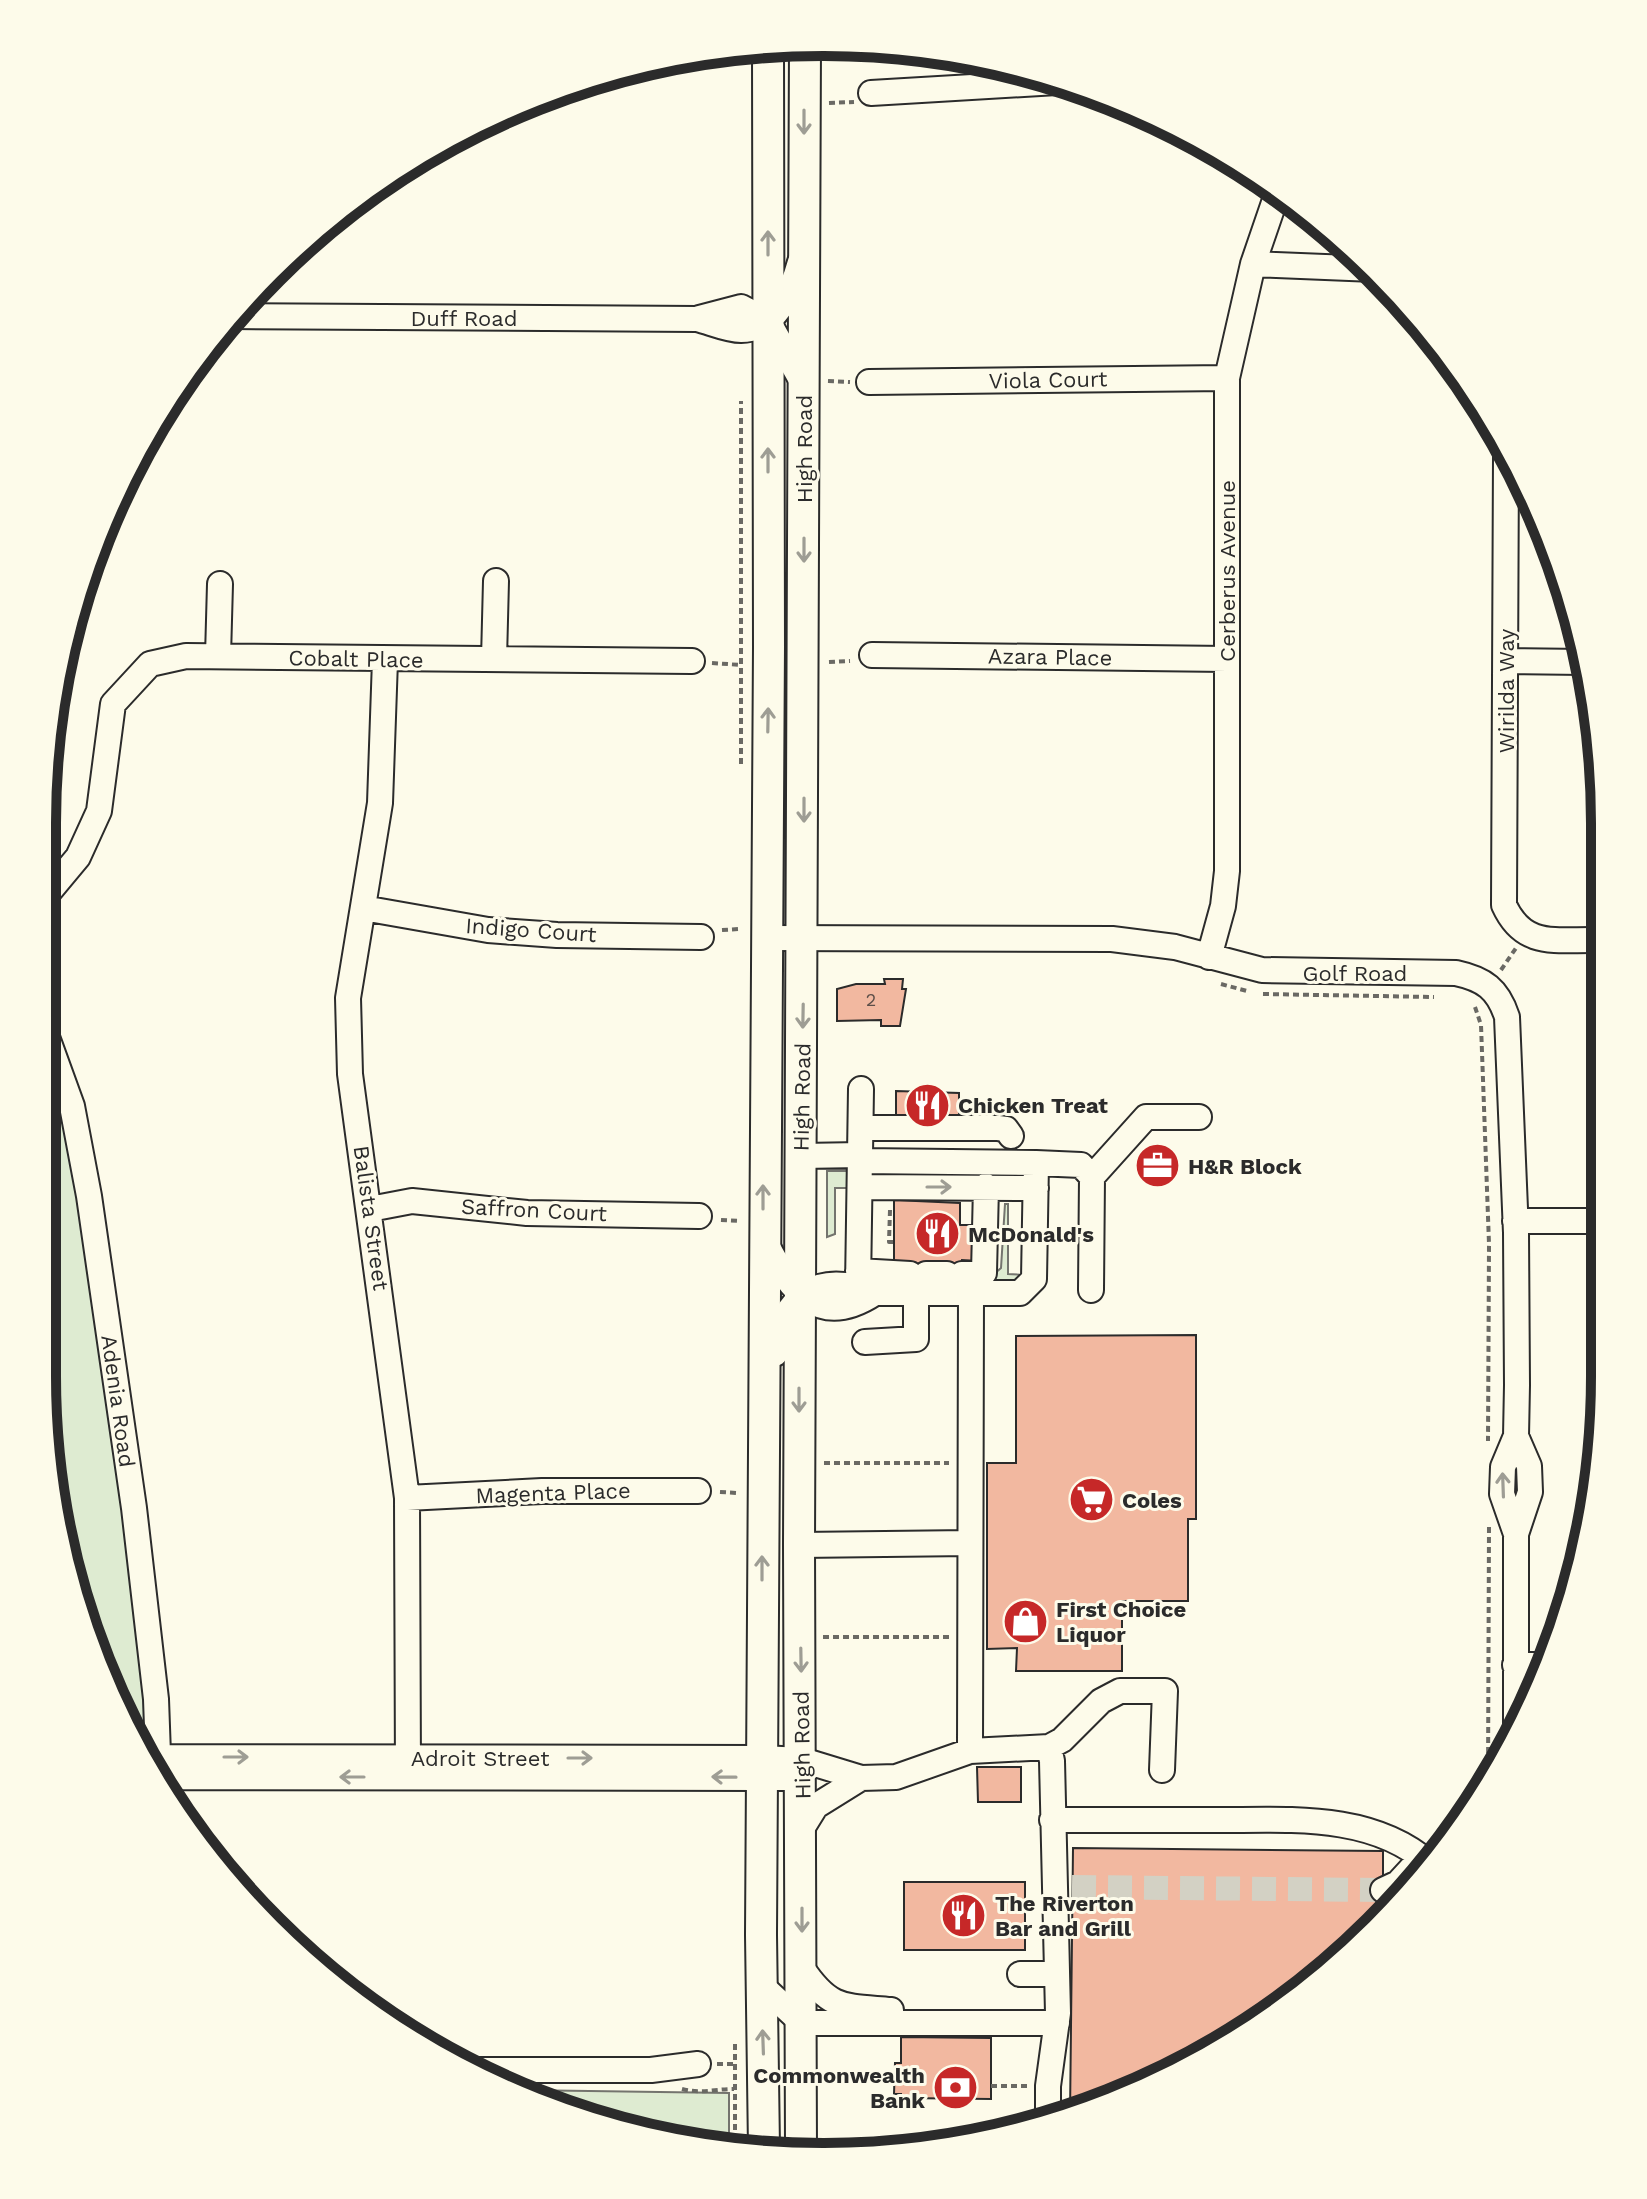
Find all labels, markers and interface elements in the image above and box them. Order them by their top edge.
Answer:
one-way arrow [796,108,812,135]
one-way arrow [760,230,776,257]
street label: Duff Road [410,306,518,331]
street label: Viola Court [988,366,1108,394]
street label: High Road [792,395,817,503]
one-way arrow [760,447,776,474]
street label: Cerberus Avenue [1215,480,1240,662]
one-way arrow [796,536,812,563]
street label: Wirilda Way [1494,628,1519,753]
street label: Azara Place [988,643,1112,671]
street label: Cobalt Place [288,645,424,673]
one-way arrow [760,707,776,734]
one-way arrow [796,796,812,823]
street label: Indigo Court [465,913,597,947]
street label: Golf Road [1303,961,1407,986]
house number: 2 [866,989,876,1010]
one-way arrow [795,1002,811,1029]
street label: High Road [789,1043,815,1151]
restaurant icon: Chicken Treat [903,1081,951,1129]
place label: Chicken Treat [958,1093,1108,1118]
office icon: H&R Block [1133,1142,1181,1190]
street label: Balista Street [348,1144,394,1292]
place label: H&R Block [1188,1154,1302,1179]
one-way arrow [925,1179,952,1195]
one-way arrow [756,1184,771,1211]
street label: Saffron Court [461,1194,607,1226]
restaurant icon: McDonald's [913,1210,961,1258]
place label: McDonald's [968,1222,1094,1247]
street label: Adenia Road [96,1333,140,1469]
one-way arrow [791,1386,807,1413]
one-way arrow [1496,1472,1511,1499]
supermarket icon: Coles [1067,1476,1115,1524]
street label: Magenta Place [475,1478,631,1508]
place label: Coles [1122,1488,1182,1513]
one-way arrow [754,1555,770,1582]
place label: First Choice Liquor [1056,1597,1186,1647]
shop icon: First Choice Liquor [1001,1598,1049,1646]
one-way arrow [793,1646,808,1673]
street label: High Road [789,1691,815,1799]
street label: Adroit Street [411,1746,549,1771]
one-way arrow [222,1749,249,1765]
one-way arrow [566,1750,593,1766]
one-way arrow [339,1769,366,1785]
one-way arrow [711,1769,738,1785]
place label: The Riverton Bar and Grill [995,1891,1134,1941]
restaurant icon: The Riverton Bar and Grill [940,1892,988,1940]
one-way arrow [794,1906,810,1933]
one-way arrow [756,2029,771,2056]
place label: Commonwealth Bank [753,2063,925,2113]
bank icon: Commonwealth Bank [932,2064,980,2112]

